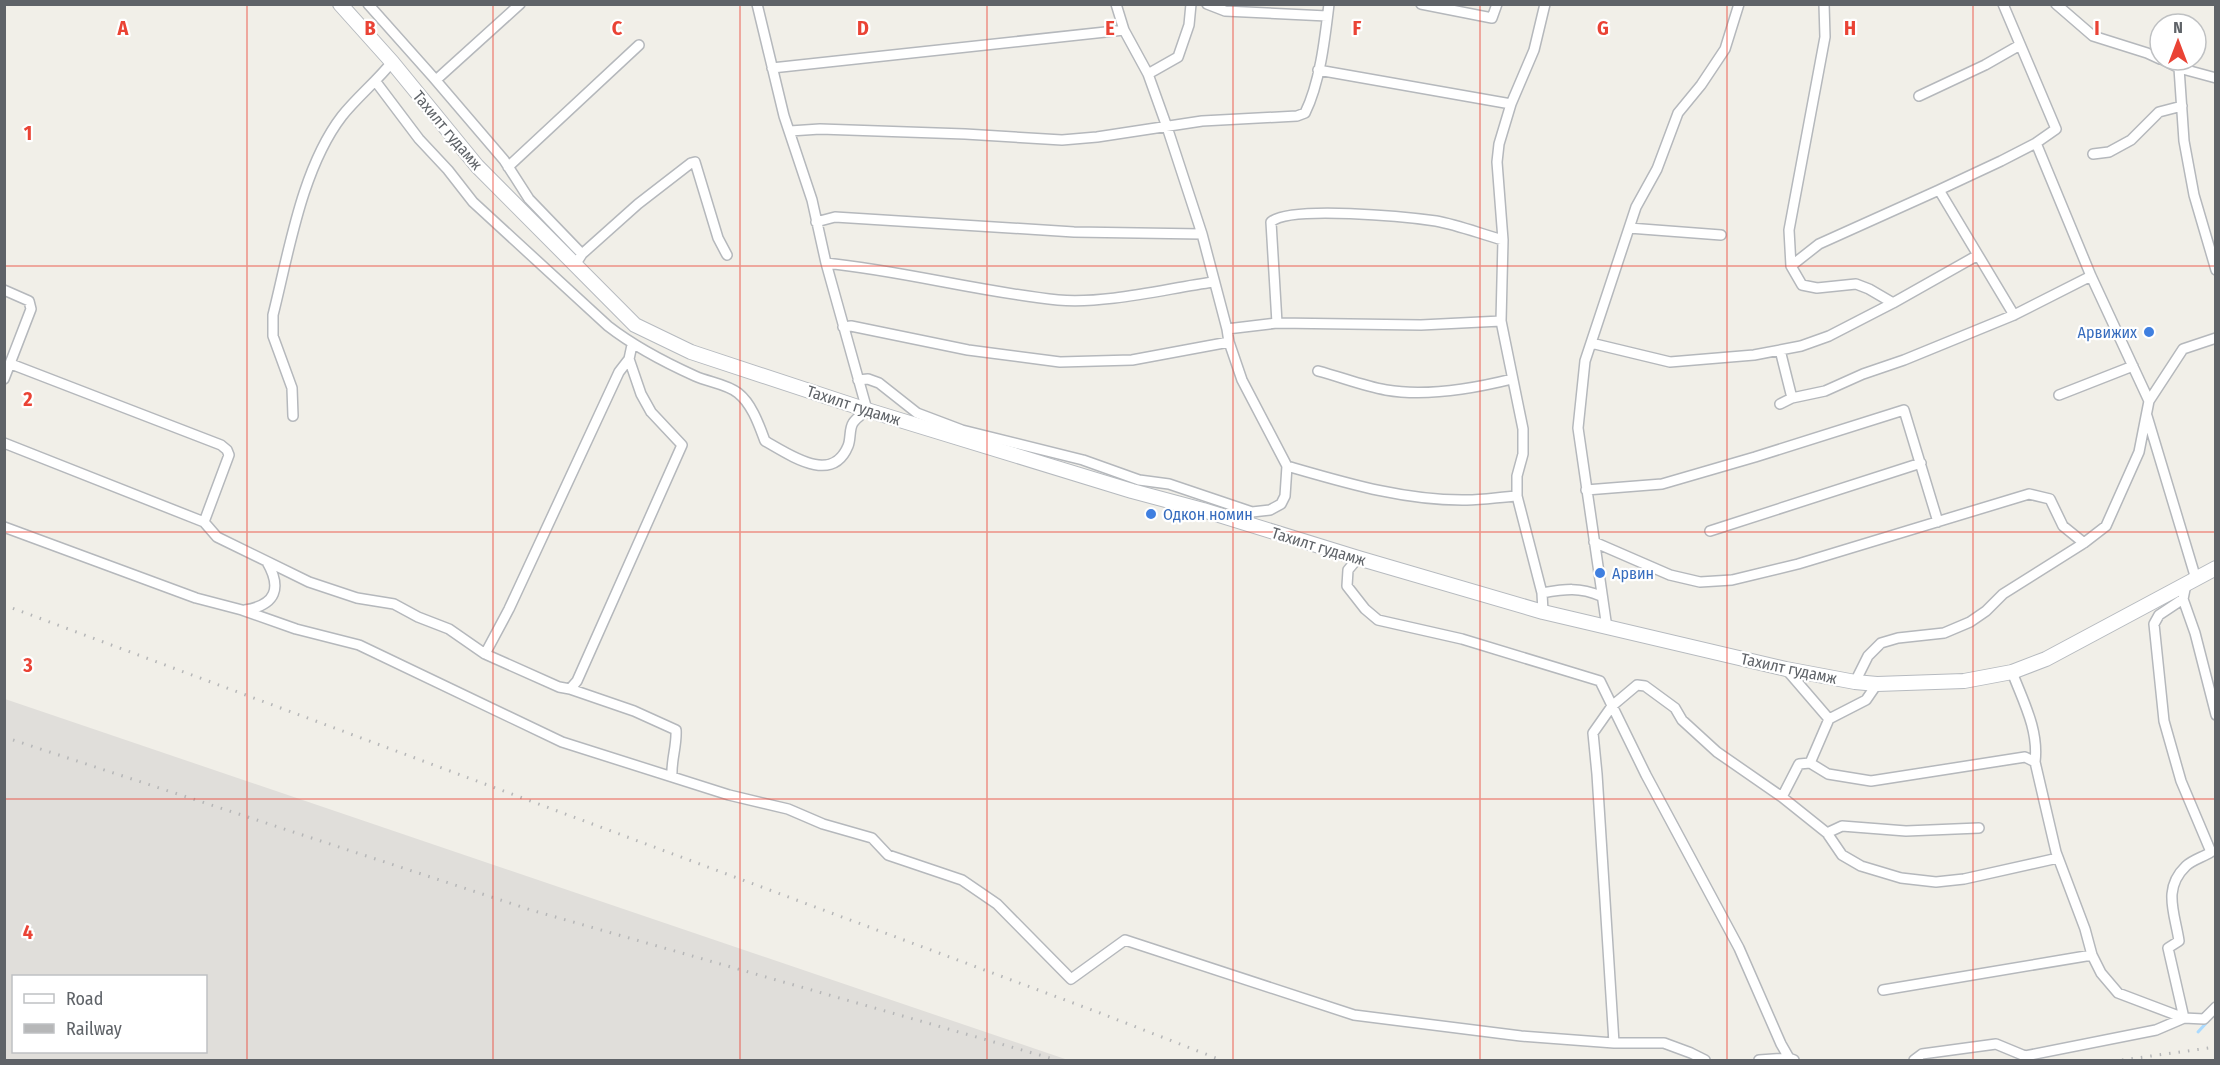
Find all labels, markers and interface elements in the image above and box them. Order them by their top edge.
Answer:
north arrow [2148,12,2208,72]
text: A [117,16,130,40]
text: B [364,16,376,40]
text: C [612,16,623,40]
text: D [857,16,869,40]
text: E [1105,16,1115,40]
text: F [1353,16,1362,40]
text: G [1597,16,1609,40]
text: H [1844,16,1856,40]
text: I [2094,16,2100,40]
text: N [2173,18,2183,37]
street label: Тахилт гудамж [409,87,487,174]
text: 1 [24,121,32,145]
place label: Арвижих [2078,323,2137,342]
marker: Арвижих [2142,325,2156,339]
street label: Тахилт гудамж [805,381,904,430]
text: 2 [22,387,33,411]
place label: Одкон номин [1163,505,1253,524]
marker: Одкон номин [1144,507,1158,521]
street label: Тахилт гудамж [1269,523,1369,570]
place label: Арвин [1612,564,1654,583]
marker: Арвин [1593,566,1607,580]
street label: Тахилт гудамж [1739,649,1839,688]
text: 3 [22,653,33,677]
text: 4 [23,920,33,944]
legend [12,975,207,1053]
text: Road [66,988,103,1010]
text: Railway [66,1018,122,1040]

